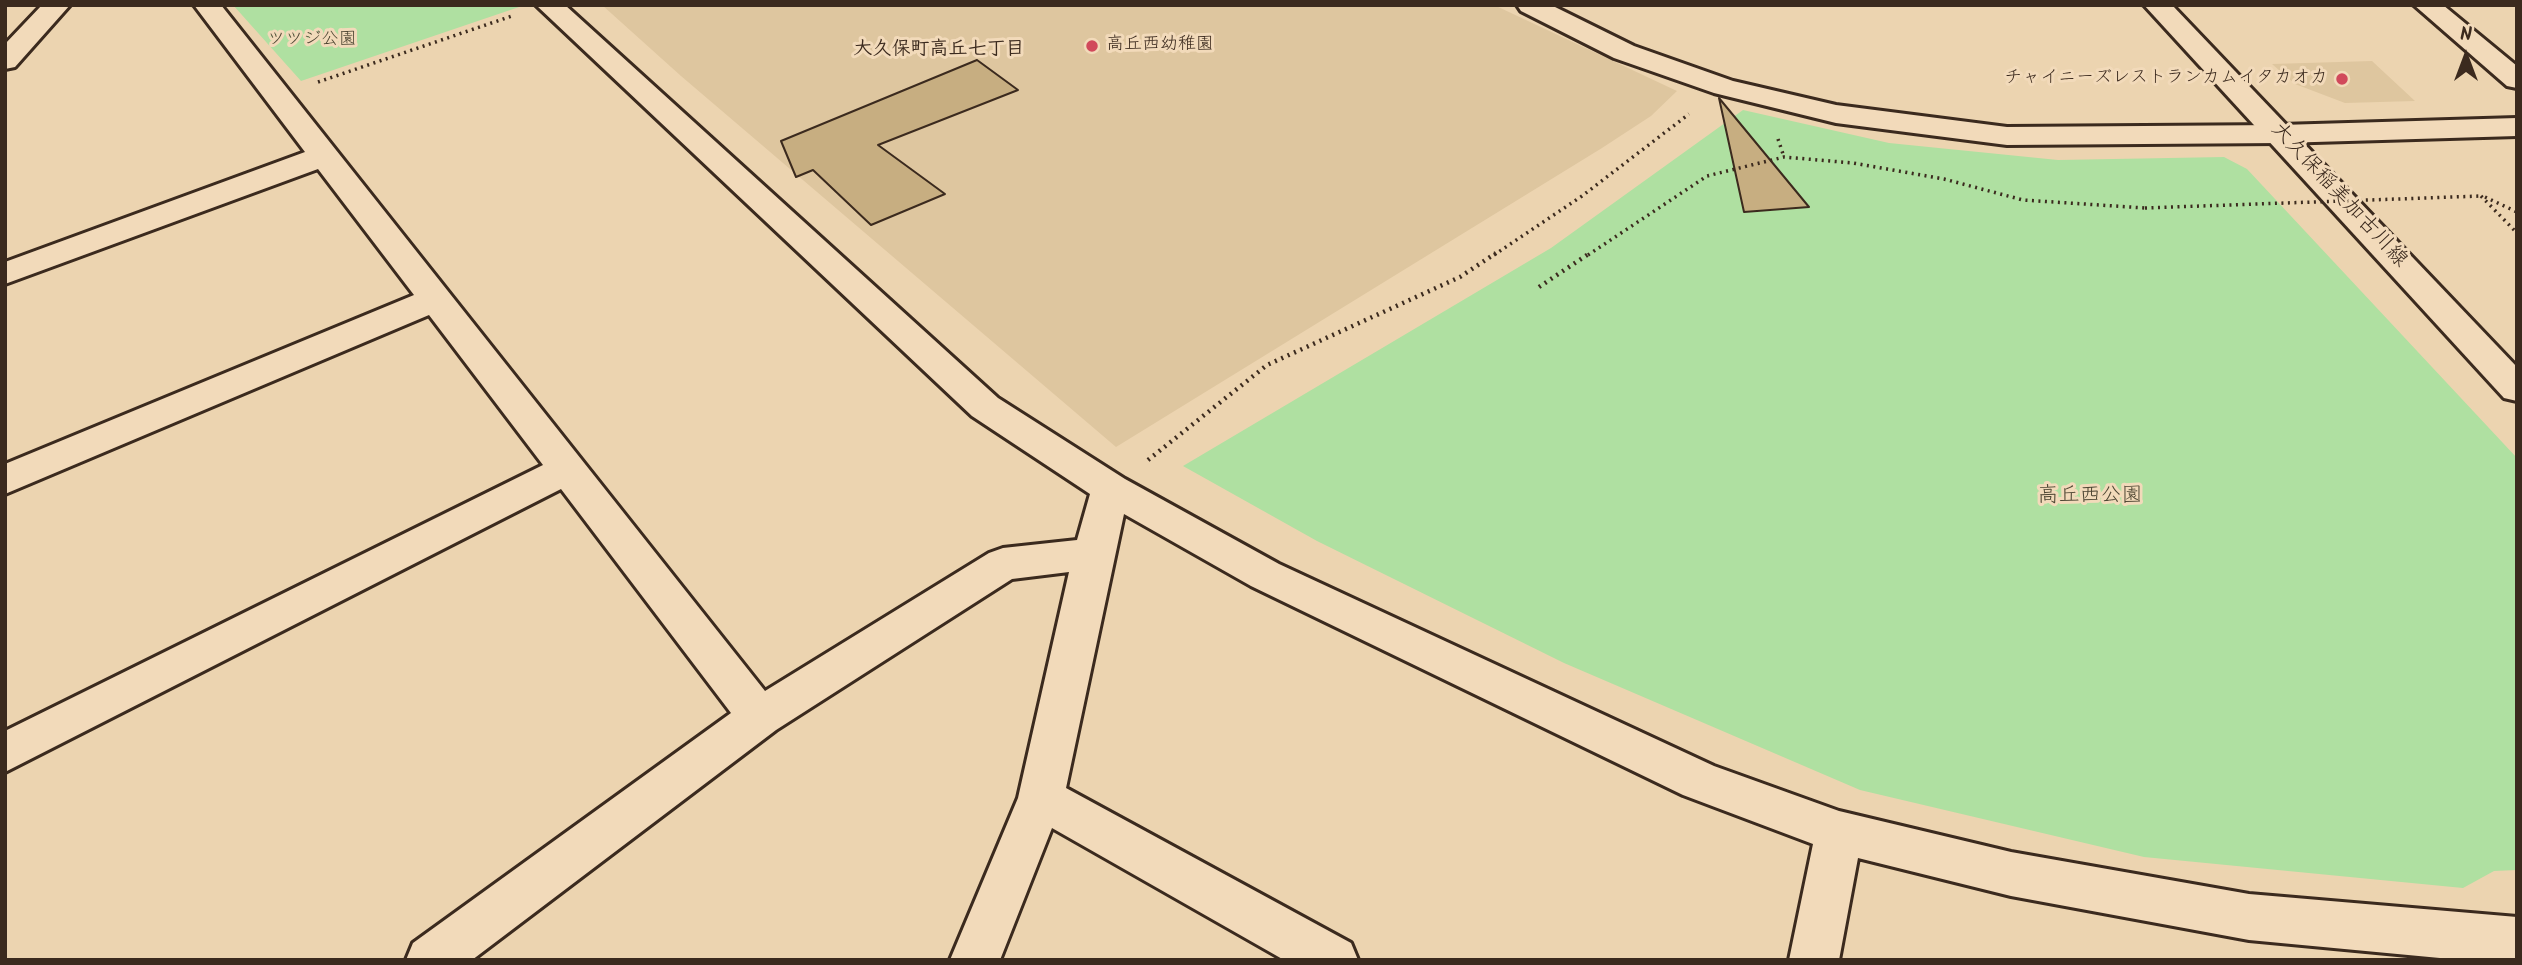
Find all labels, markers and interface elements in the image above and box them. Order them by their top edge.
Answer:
text: N [2460,20,2472,50]
north arrow [2431,21,2501,91]
park label: ツツジ公園 [267,30,357,52]
place label: 高丘西幼稚園 [1106,35,1214,57]
marker: 高丘西幼稚園 [1084,38,1100,54]
district label: 大久保町高丘七丁目 [854,40,1024,62]
place label: チャイニーズレストランカムイタカオカ [2004,68,2328,90]
marker: チャイニーズレストランカムイタカオカ [2334,71,2350,87]
street label: 大久保稲美加古川線 [2264,118,2412,274]
park label: 高丘西公園 [2038,484,2142,510]

